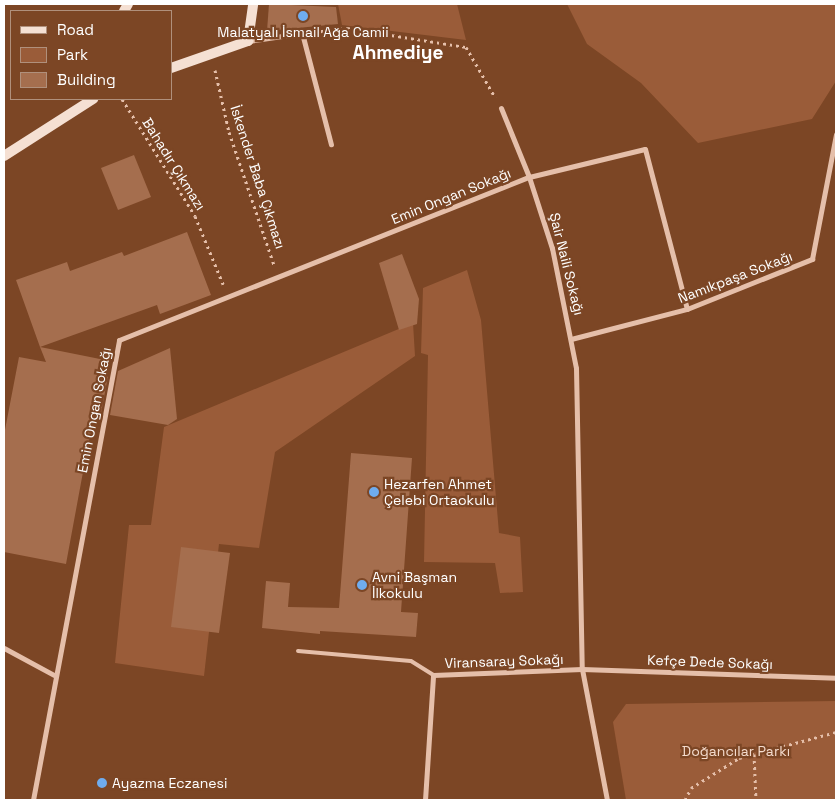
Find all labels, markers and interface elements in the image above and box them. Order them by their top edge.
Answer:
legend [10,10,172,100]
marker: Malatyalı İsmail Ağa Camii [297,10,309,22]
text: Road [57,20,94,39]
place label: Malatyalı İsmail Ağa Camii [217,24,389,40]
district label: Ahmediye [353,42,443,64]
text: Park [57,45,88,64]
text: Building [57,70,116,89]
street label: İskender Baba Çıkmazı [227,103,289,251]
street label: Bahadır Çıkmazı [139,115,209,213]
street label: Emin Ongan Sokağı [389,164,513,228]
street label: Şair Naili Sokağı [546,211,588,317]
street label: Namıkpaşa Sokağı [675,247,795,307]
street label: Emin Ongan Sokağı [74,346,114,474]
place label: Hezarfen Ahmet Çelebi Ortaokulu [384,476,495,508]
marker: Hezarfen Ahmet Çelebi Ortaokulu [368,486,380,498]
place label: Avni Başman İlkokulu [372,569,457,602]
marker: Avni Başman İlkokulu [356,579,368,591]
street label: Viransaray Sokağı [444,651,564,671]
street label: Kefçe Dede Sokağı [647,651,773,673]
park label: Doğancılar Parkı [682,743,790,759]
place label: Ayazma Eczanesi [112,775,227,791]
marker: Ayazma Eczanesi [96,777,108,789]

